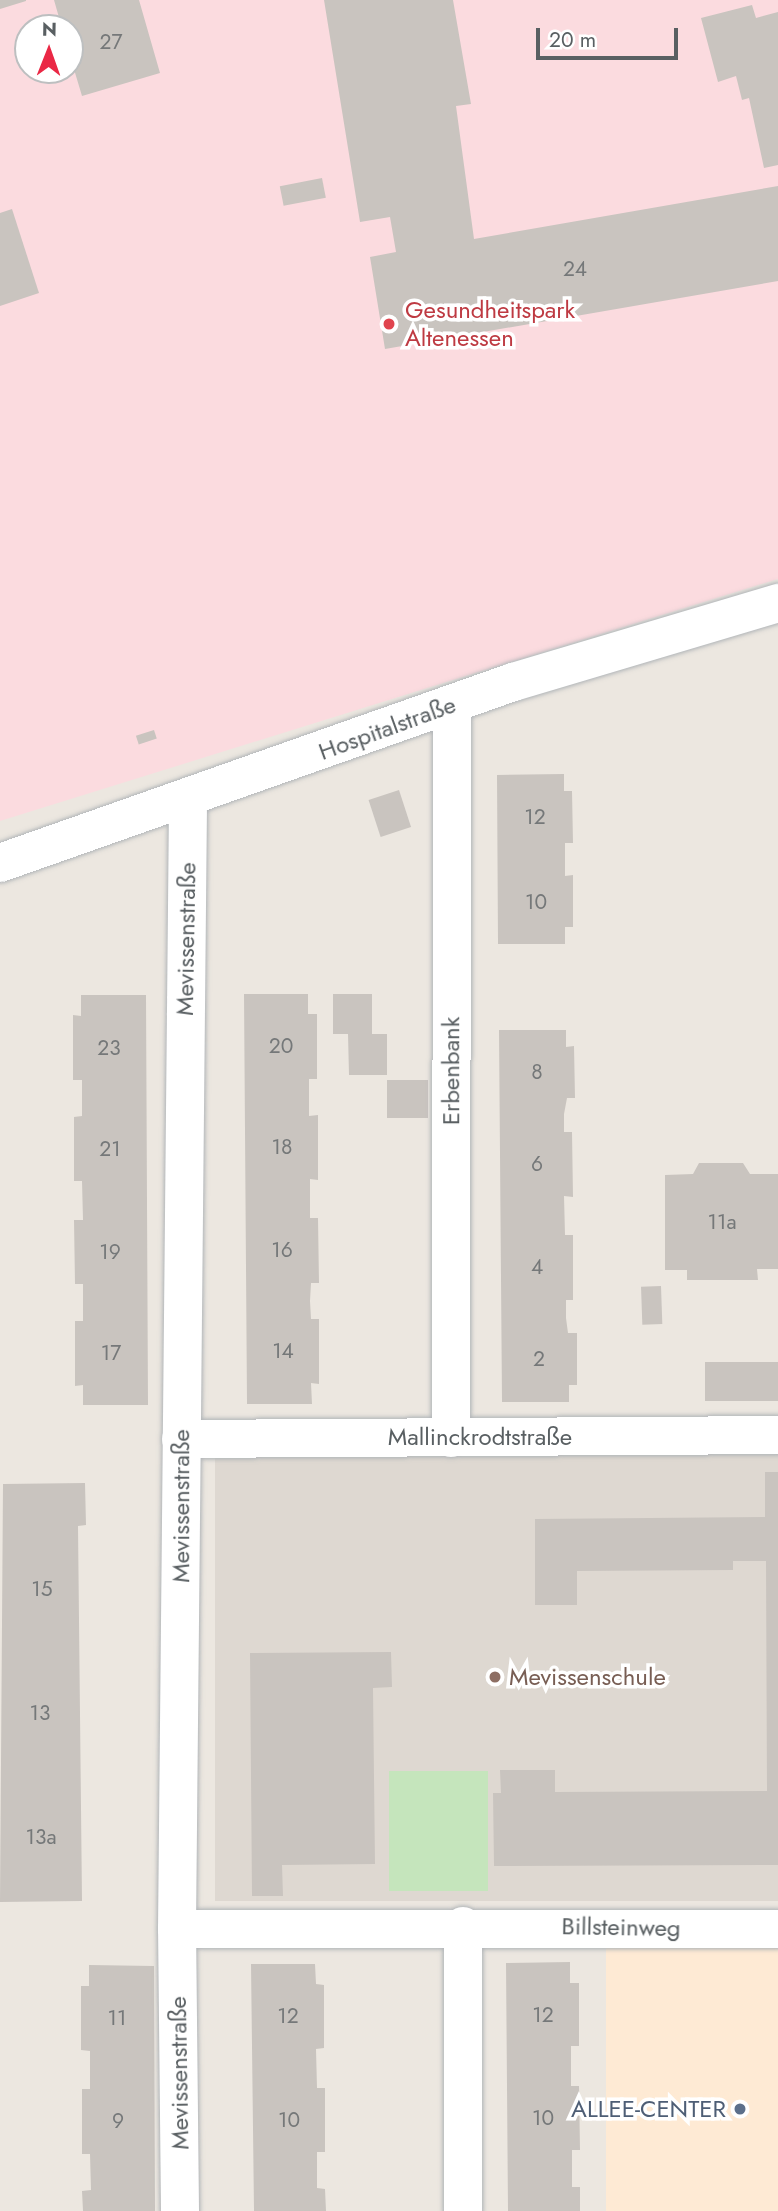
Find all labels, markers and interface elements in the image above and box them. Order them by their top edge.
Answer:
north arrow [14,14,84,84]
scale bar [540,14,682,58]
text: N [42,16,57,43]
text: 20 m [549,25,596,55]
house number: 27 [100,29,122,55]
house number: 24 [563,256,587,282]
place label: Gesundheitspark Altenessen [405,296,575,352]
marker: Gesundheitspark Altenessen [379,314,399,334]
street label: Hospitalstraße [315,690,459,766]
house number: 12 [524,804,546,830]
street label: Mevissenstraße [170,862,202,1016]
house number: 10 [525,889,547,915]
street label: Erbenbank [437,1017,465,1125]
house number: 20 [269,1033,293,1059]
house number: 23 [97,1035,121,1061]
house number: 8 [531,1059,543,1085]
house number: 18 [272,1134,292,1160]
house number: 21 [99,1136,121,1162]
house number: 6 [531,1151,543,1177]
house number: 11a [707,1209,737,1235]
house number: 16 [271,1237,293,1263]
house number: 19 [99,1239,121,1265]
house number: 4 [531,1254,543,1280]
house number: 14 [272,1338,294,1364]
house number: 17 [101,1340,121,1366]
house number: 2 [533,1346,545,1372]
street label: Mallinckrodtstraße [388,1423,572,1451]
street label: Mevissenstraße [167,1429,195,1583]
house number: 15 [31,1576,53,1602]
place label: Mevissenschule [509,1663,666,1691]
marker: Mevissenschule [487,1669,503,1685]
house number: 13 [30,1700,50,1726]
house number: 13a [25,1824,57,1850]
street label: Billsteinweg [561,1912,681,1942]
street label: Mevissenstraße [163,1996,195,2150]
house number: 12 [532,2002,554,2028]
house number: 12 [277,2003,299,2029]
house number: 11 [108,2005,126,2031]
place label: ALLEE-CENTER [571,2095,726,2123]
marker: ALLEE-CENTER [732,2101,748,2117]
house number: 10 [532,2105,554,2131]
house number: 10 [278,2107,300,2133]
house number: 9 [112,2108,124,2134]

